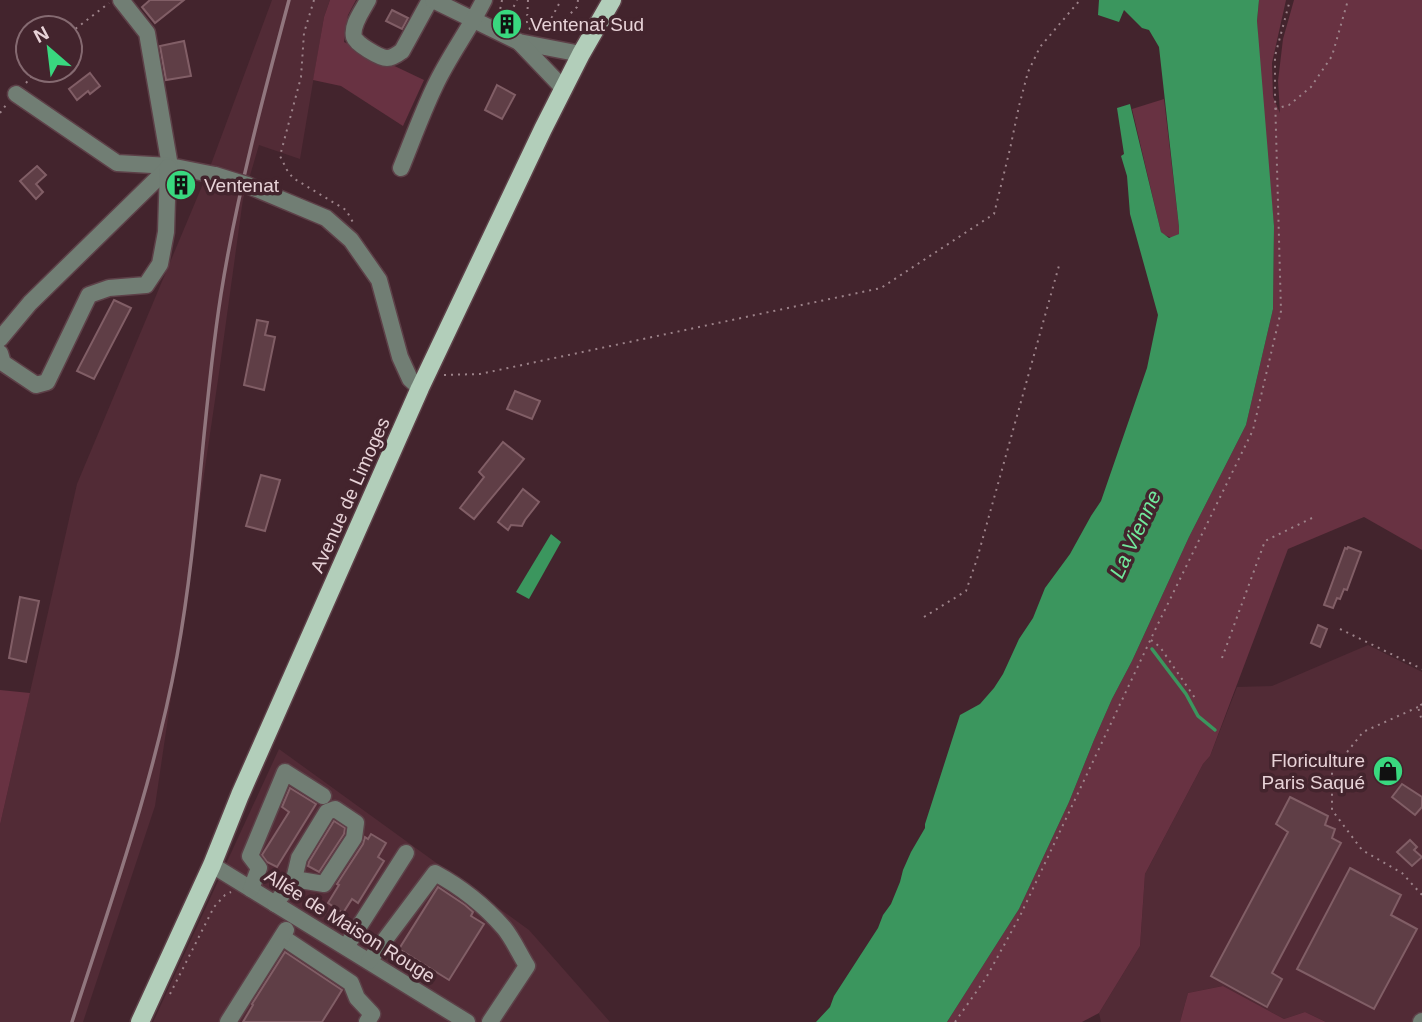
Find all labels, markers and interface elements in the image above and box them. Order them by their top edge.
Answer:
building icon: Ventenat Sud [490,7,524,41]
north arrow [14,14,84,84]
place label: Ventenat Sud [530,14,644,35]
text: N [30,22,52,47]
building icon: Ventenat [164,168,198,202]
place label: Ventenat [204,175,280,196]
street label: Avenue de Limoges [306,414,394,576]
water label: La Vienne [1105,486,1165,582]
place label: Floriculture Paris Saqué [1261,750,1365,793]
shop icon: Floriculture Paris Saqué [1371,754,1405,788]
street label: Allée de Maison Rouge [261,865,439,987]

